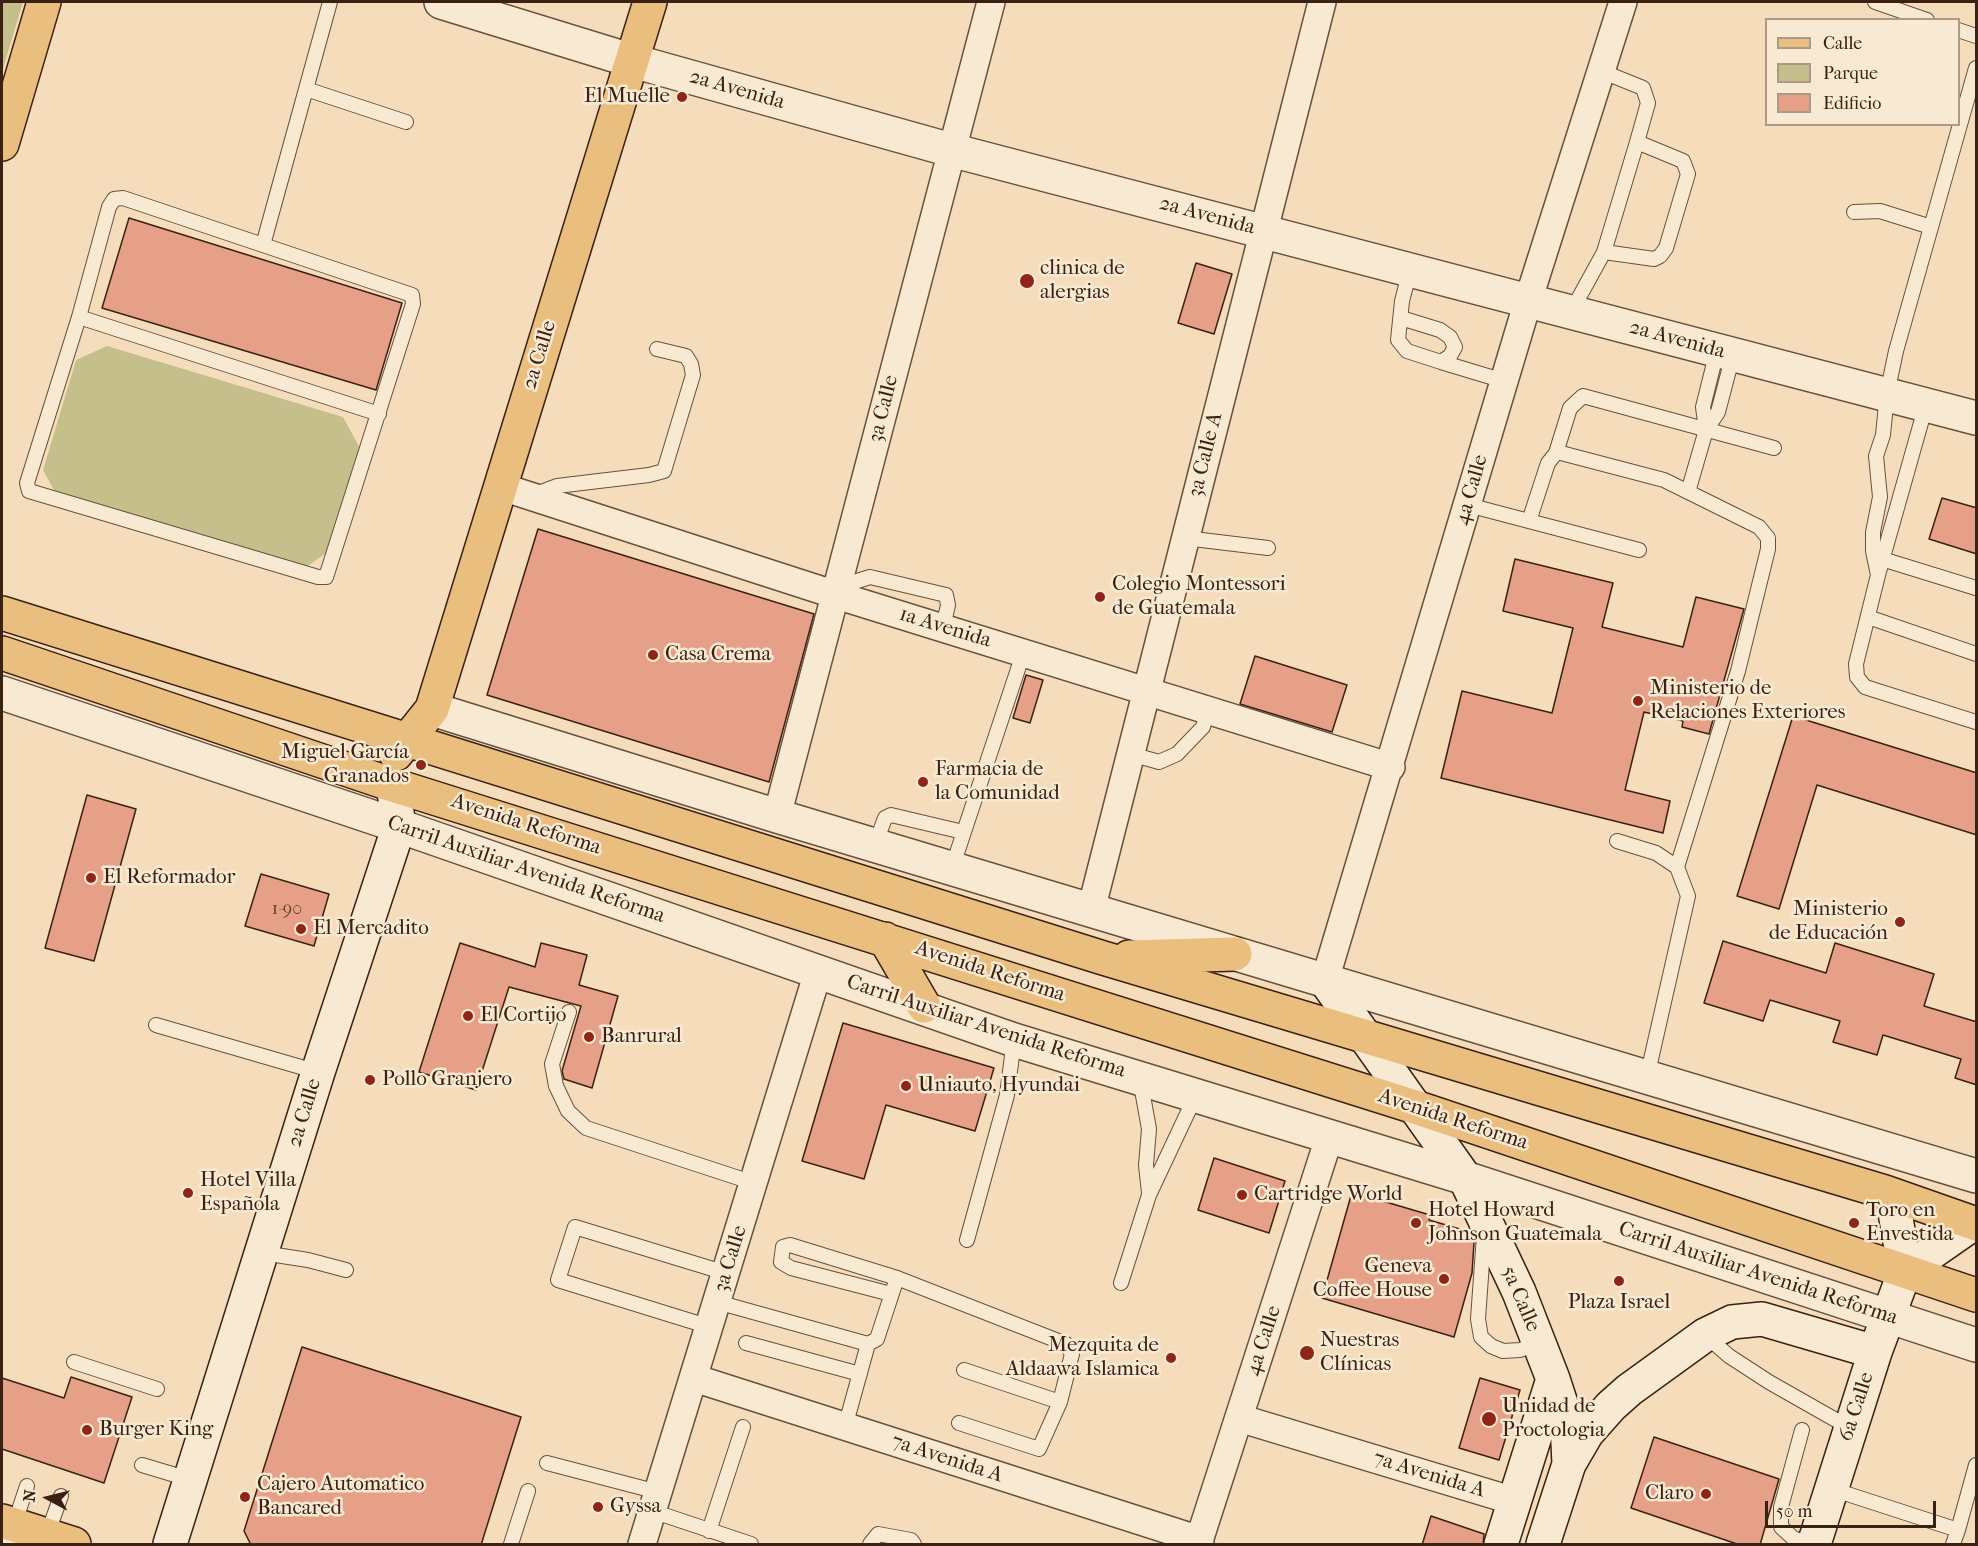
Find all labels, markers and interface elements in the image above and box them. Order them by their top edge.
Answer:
legend [1765,18,1960,126]
text: Calle [1823,33,1862,54]
text: Parque [1823,63,1878,84]
street label: 2a Avenida [686,64,788,116]
place label: El Muelle [584,84,670,110]
marker: El Muelle [675,90,689,104]
text: Edificio [1823,93,1881,114]
street label: 2a Avenida [1156,191,1258,241]
place label: clinica de alergias [1040,256,1125,306]
marker: clinica de alergias [1018,272,1036,290]
street label: 2a Avenida [1626,315,1728,365]
street label: 2a Calle [518,318,562,392]
street label: 3a Calle [863,373,905,445]
street label: 3a Calle A [1183,410,1229,500]
street label: 4a Calle [1450,452,1494,528]
place label: Colegio Montessori de Guatemala [1112,572,1286,622]
marker: Colegio Montessori de Guatemala [1093,590,1107,604]
street label: 1a Avenida [896,602,994,654]
place label: Casa Crema [665,642,771,668]
marker: Casa Crema [646,648,660,662]
place label: Ministerio de Relaciones Exteriores [1650,676,1845,726]
marker: Ministerio de Relaciones Exteriores [1631,694,1645,708]
place label: Miguel García Granados [281,740,409,790]
place label: Farmacia de la Comunidad [935,757,1060,807]
marker: Miguel García Granados [414,758,428,772]
marker: Farmacia de la Comunidad [916,775,930,789]
street label: Avenida Reforma [448,789,604,861]
street label: Carril Auxiliar Avenida Reforma [384,811,668,929]
place label: El Reformador [103,865,236,891]
marker: El Reformador [84,871,98,885]
place label: Ministerio de Educación [1769,897,1888,947]
house number: 1-90 [272,899,302,921]
marker: Ministerio de Educación [1893,915,1907,929]
place label: El Mercadito [313,916,429,942]
marker: El Mercadito [294,922,308,936]
street label: Avenida Reforma [912,936,1068,1008]
street label: Carril Auxiliar Avenida Reforma [843,970,1129,1084]
place label: El Cortijo [480,1003,566,1029]
marker: El Cortijo [461,1009,475,1023]
place label: Banrural [601,1024,682,1050]
marker: Banrural [582,1030,596,1044]
place label: Pollo Granjero [382,1067,512,1093]
marker: Pollo Granjero [363,1073,377,1087]
place label: Uniauto, Hyundai [918,1073,1080,1099]
street label: 2a Calle [283,1076,327,1150]
marker: Uniauto, Hyundai [899,1079,913,1093]
street label: Avenida Reforma [1375,1084,1531,1156]
place label: Hotel Villa Española [200,1168,296,1218]
place label: Cartridge World [1254,1182,1403,1208]
marker: Hotel Villa Española [181,1186,195,1200]
marker: Cartridge World [1235,1188,1249,1202]
place label: Hotel Howard Johnson Guatemala [1428,1198,1602,1248]
place label: Toro en Envestida [1866,1198,1954,1248]
marker: Hotel Howard Johnson Guatemala [1409,1216,1423,1230]
marker: Toro en Envestida [1847,1216,1861,1230]
street label: Carril Auxiliar Avenida Reforma [1615,1217,1901,1331]
street label: 3a Calle [709,1223,753,1295]
place label: Geneva Coffee House [1313,1254,1432,1304]
street label: 5a Calle [1495,1262,1545,1336]
marker: Geneva Coffee House [1437,1272,1451,1286]
marker: Plaza Israel [1612,1274,1626,1288]
place label: Plaza Israel [1568,1290,1670,1316]
street label: 4a Calle [1241,1303,1287,1379]
place label: Nuestras Clínicas [1320,1328,1399,1378]
place label: Mezquita de Aldaawa Islamica [1006,1333,1159,1383]
marker: Nuestras Clínicas [1298,1344,1316,1362]
marker: Mezquita de Aldaawa Islamica [1164,1351,1178,1365]
street label: 6a Calle [1834,1369,1880,1445]
place label: Unidad de Proctologia [1502,1394,1605,1444]
marker: Unidad de Proctologia [1480,1410,1498,1428]
place label: Burger King [99,1417,213,1443]
marker: Burger King [80,1423,94,1437]
street label: 7a Avenida A [888,1429,1006,1489]
street label: 7a Avenida A [1370,1446,1488,1504]
north arrow [18,1468,78,1528]
place label: Cajero Automatico Bancared [257,1472,424,1522]
place label: Claro [1645,1481,1694,1507]
marker: Claro [1699,1487,1713,1501]
text: N [19,1489,40,1503]
scale bar [1768,1489,1939,1527]
marker: Cajero Automatico Bancared [238,1490,252,1504]
place label: Gyssa [610,1494,661,1520]
marker: Gyssa [591,1500,605,1514]
text: 50 m [1776,1501,1812,1522]

